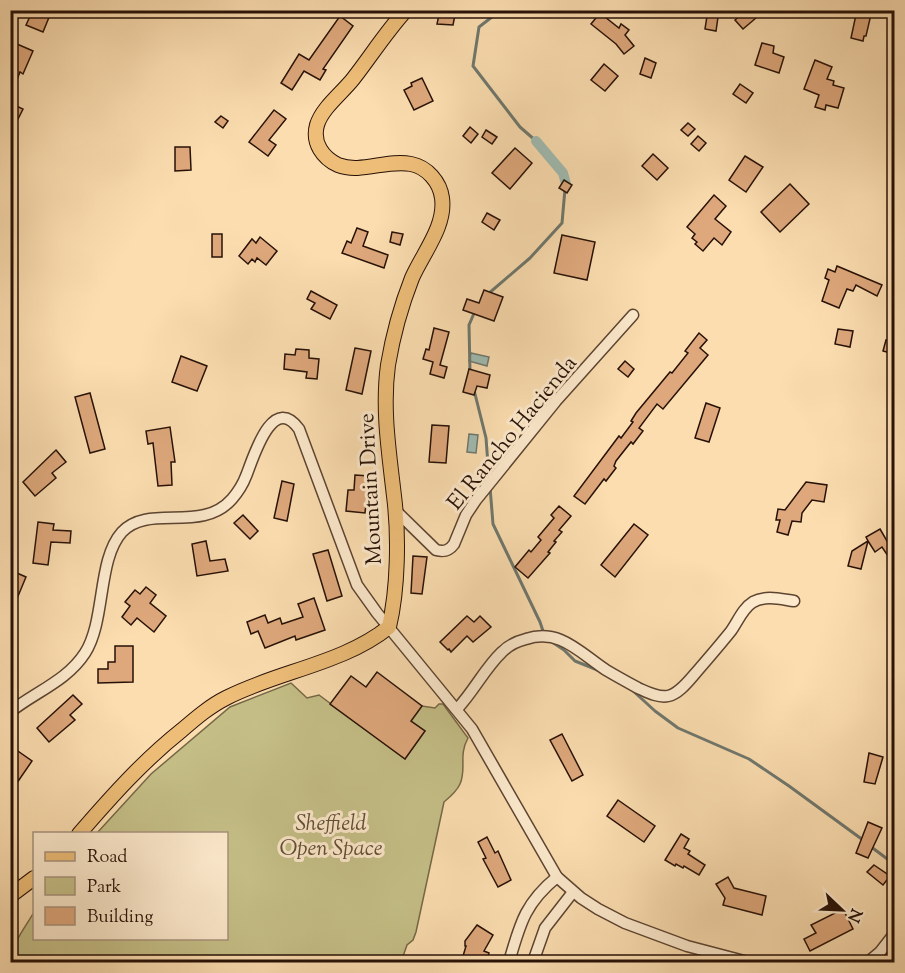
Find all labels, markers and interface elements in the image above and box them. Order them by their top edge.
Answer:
street label: El Rancho Hacienda [441,350,586,518]
street label: Mountain Drive [352,412,392,566]
park label: Sheffield Open Space [279,809,383,866]
legend [33,832,228,940]
text: Road [87,845,127,871]
text: Park [87,875,122,901]
north arrow [812,880,872,940]
text: Building [87,905,153,931]
text: N [840,905,867,925]

